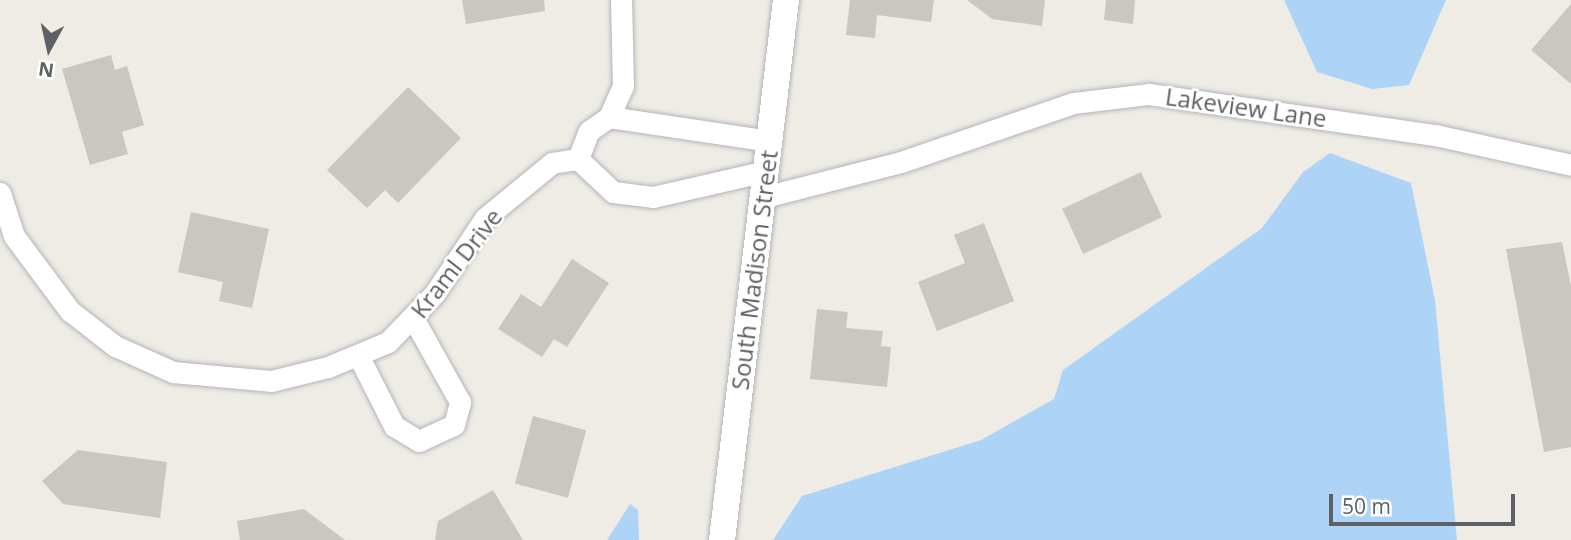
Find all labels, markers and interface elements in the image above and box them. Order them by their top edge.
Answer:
north arrow [14,14,84,84]
text: N [37,56,56,84]
street label: Lakeview Lane [1164,81,1328,133]
street label: South Madison Street [725,148,783,392]
street label: Kraml Drive [404,202,508,324]
scale bar [1333,480,1518,524]
text: 50 m [1342,492,1391,520]

